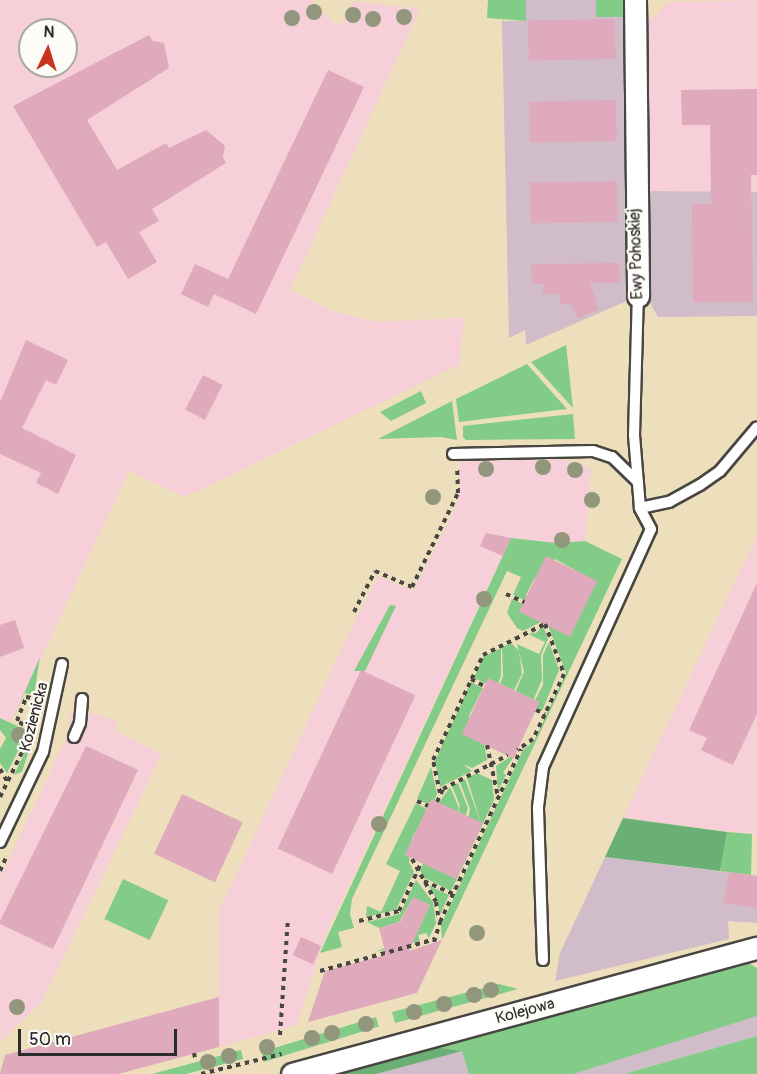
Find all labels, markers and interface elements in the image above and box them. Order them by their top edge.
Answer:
north arrow [18,18,78,78]
text: N [43,22,55,42]
street label: Ewy Pohoskiej [625,208,647,300]
street label: Kozienicka [16,680,52,754]
street label: Kolejowa [493,994,557,1028]
scale bar [21,1017,180,1055]
text: 50 m [29,1028,71,1051]

